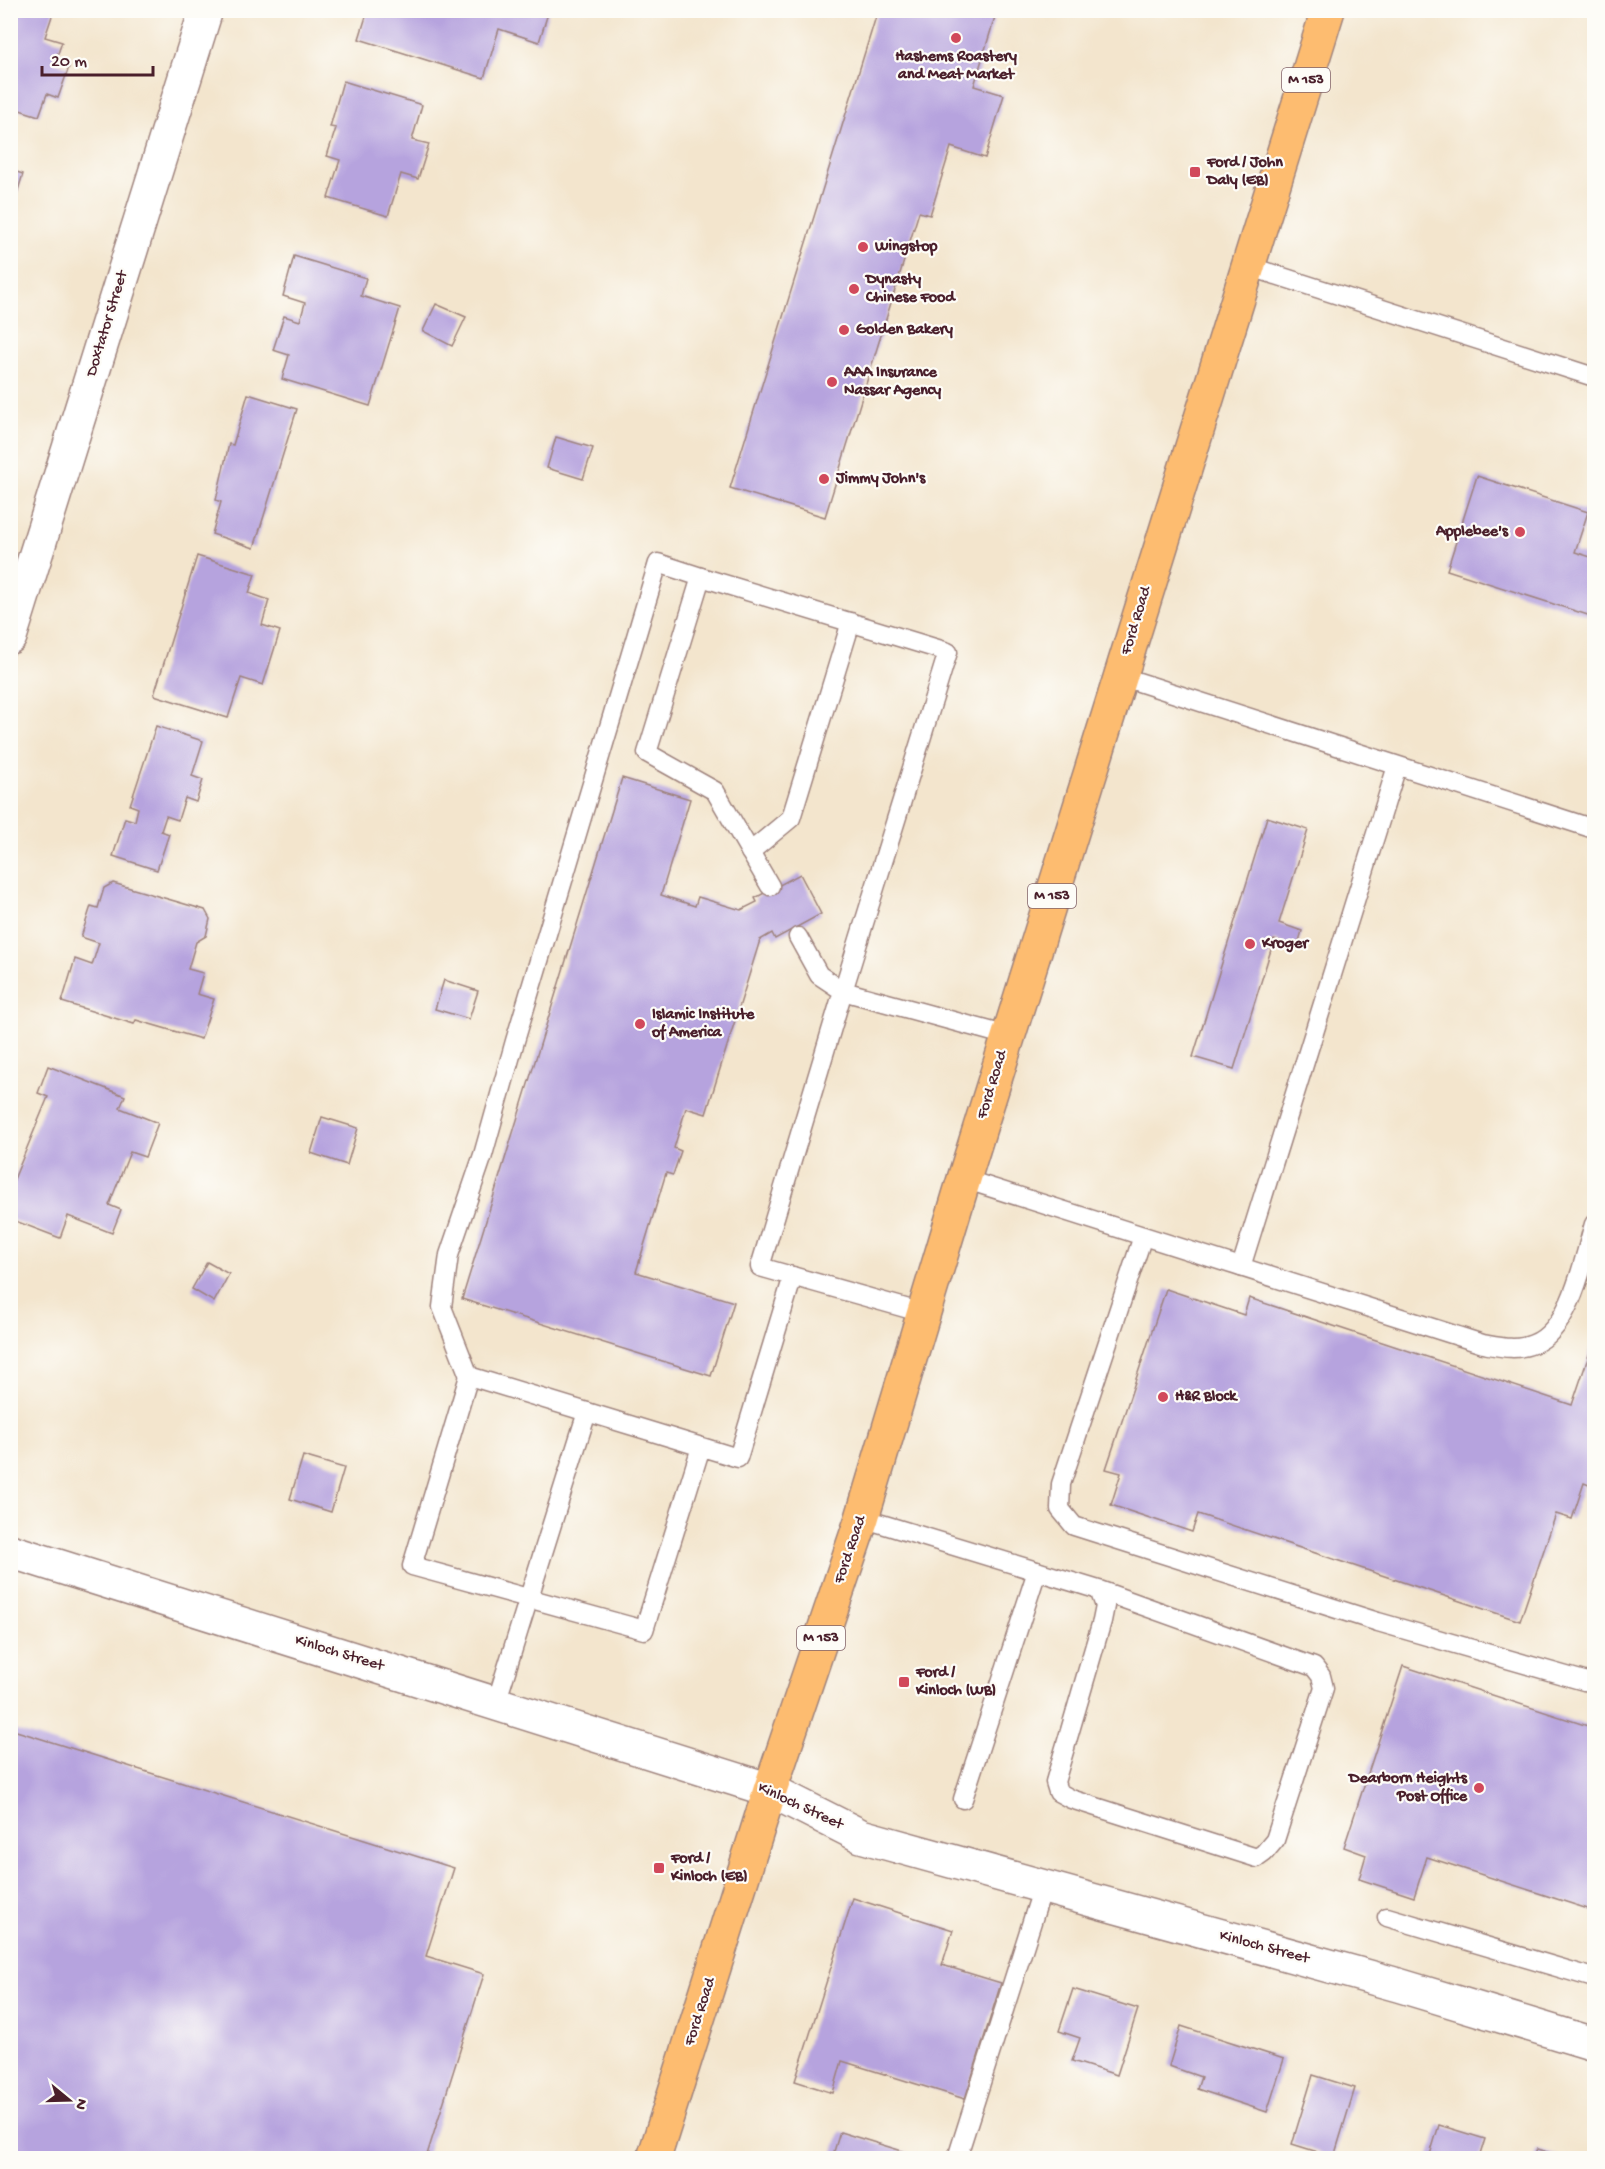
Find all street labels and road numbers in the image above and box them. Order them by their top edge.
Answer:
road number: M 153 [1282,68,1330,92]
street label: Doxtator Street [83,267,134,380]
street label: Ford Road [1117,583,1157,658]
road number: M 153 [1028,884,1076,908]
street label: Ford Road [973,1047,1013,1122]
street label: Ford Road [830,1512,872,1587]
road number: M 153 [797,1626,845,1650]
street label: Kinloch Street [292,1631,387,1677]
street label: Kinloch Street [754,1779,847,1836]
street label: Kinloch Street [1217,1927,1312,1969]
street label: Ford Road [681,1974,721,2049]

